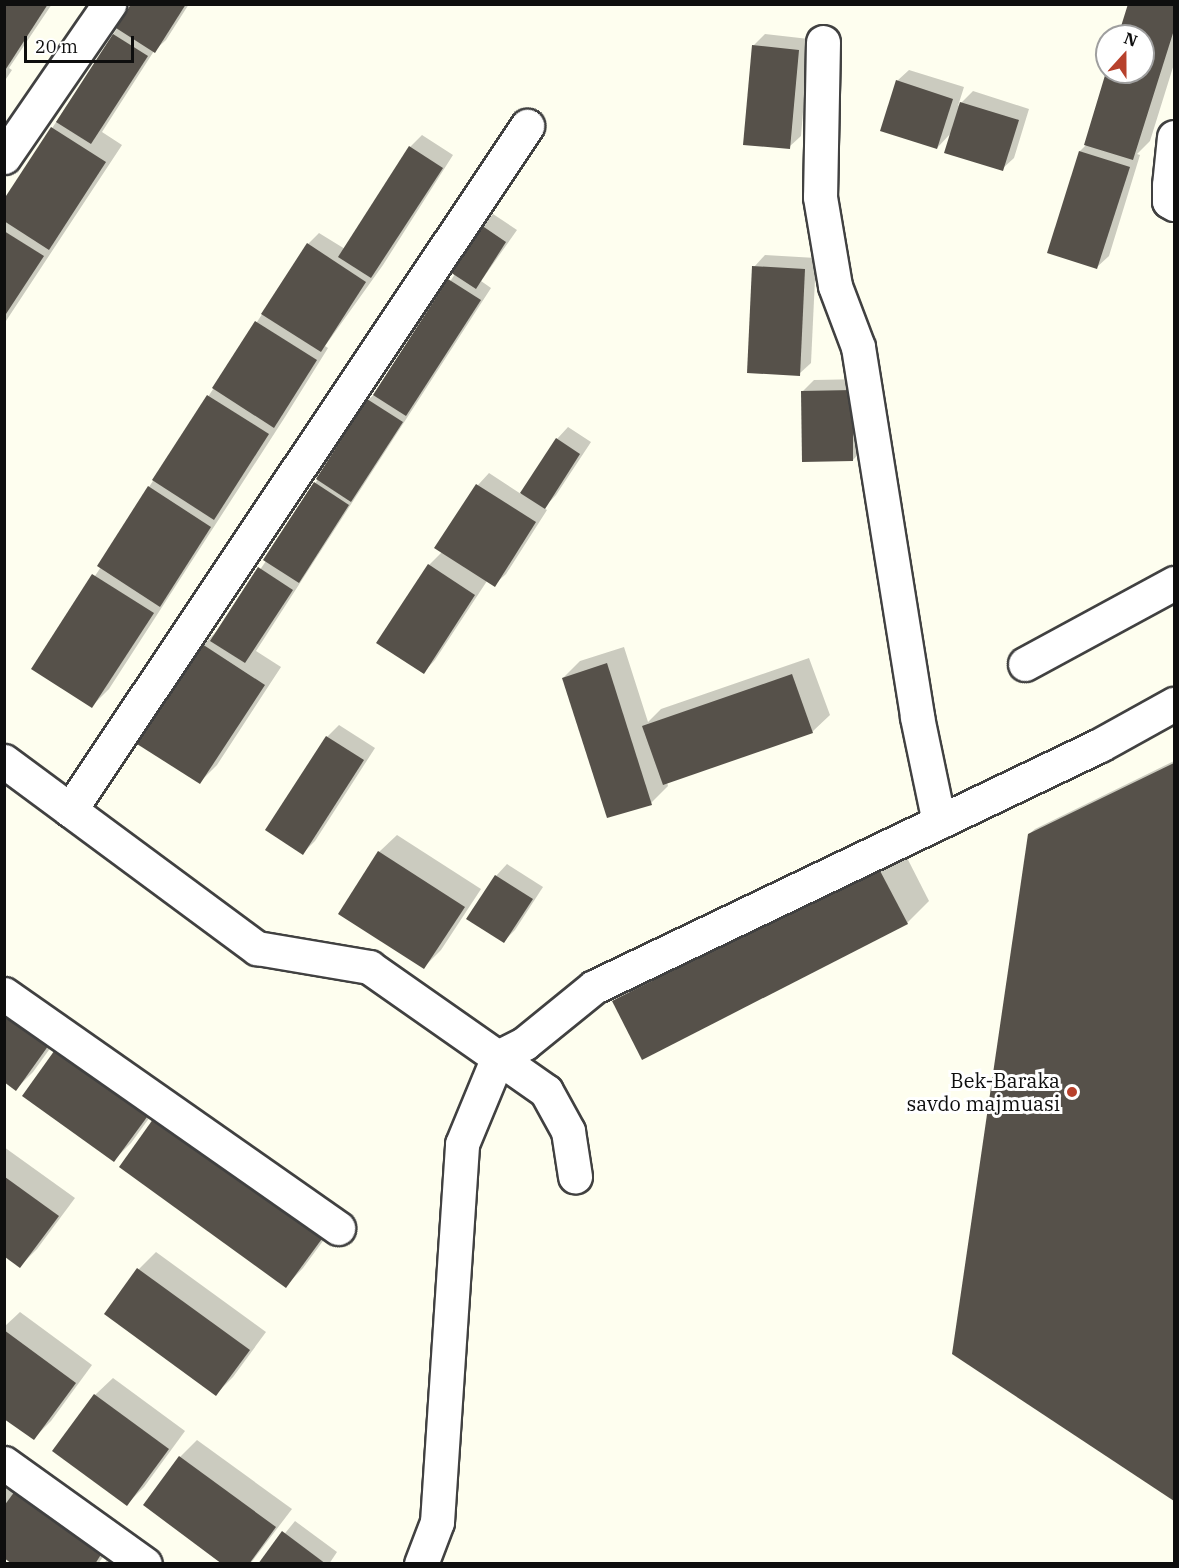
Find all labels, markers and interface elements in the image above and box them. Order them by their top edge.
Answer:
scale bar [27,24,136,62]
north arrow [1095,24,1155,84]
text: N [1121,27,1140,51]
text: 20 m [35,35,78,58]
place label: Bek-Baraka savdo majmuasi [907,1068,1060,1115]
marker: Bek-Baraka savdo majmuasi [1065,1085,1079,1099]

